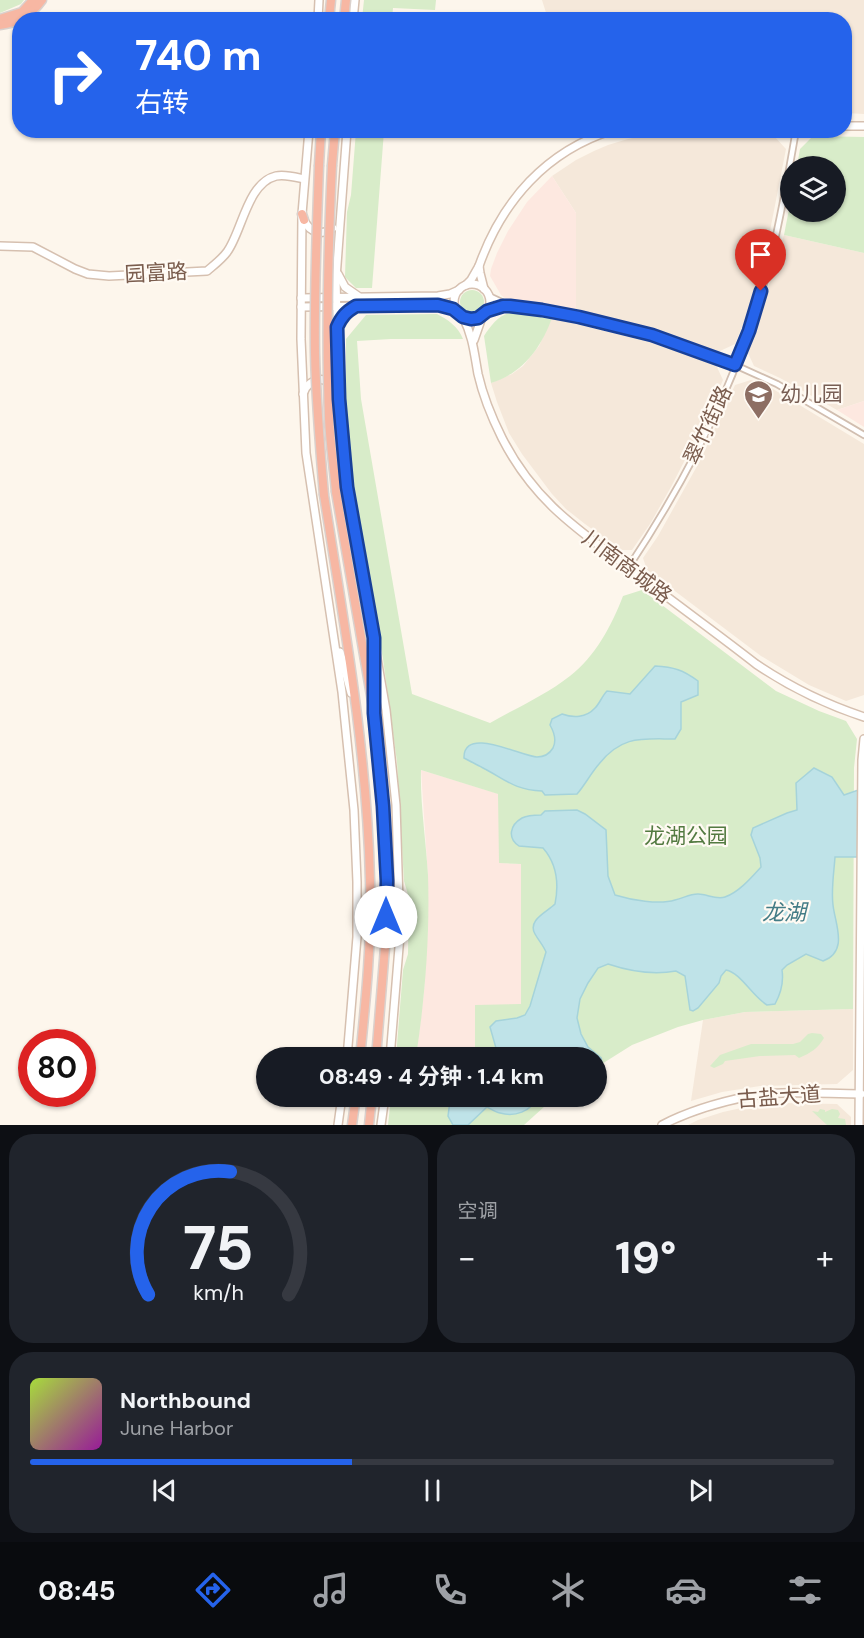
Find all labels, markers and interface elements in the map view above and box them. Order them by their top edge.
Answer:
text: 740 m [135,28,262,83]
icon: right [36,36,114,114]
text: 右转 [135,85,189,120]
map controls [780,156,846,222]
button: layers [780,156,846,222]
pin [735,229,786,291]
icon: arrive [744,238,777,271]
street label: 园富路 [124,257,188,289]
school or university icon: 幼儿园 [743,378,775,420]
place label: 幼儿园 [780,380,843,408]
street label: 翠竹街路 [678,381,738,469]
street label: 川南商城路 [577,524,677,610]
park label: 龙湖公园 [644,822,728,850]
position arrow [354,885,418,949]
water label: 龙湖 [762,898,809,927]
speed limit sign: 80 [18,1029,96,1107]
text: 08:49 · 4 分钟 · 1.4 km [319,1062,544,1091]
street label: 古盐大道 [736,1080,822,1114]
text: 空调 [458,1198,498,1224]
text: 75 [183,1207,254,1288]
text: 19° [615,1228,676,1287]
text: − [458,1236,476,1279]
text: + [816,1236,834,1279]
text: km/h [193,1280,244,1308]
text: Northbound [120,1386,251,1415]
text: June Harbor [120,1415,233,1441]
icon: previous [148,1474,181,1507]
icon: pause [416,1474,449,1507]
icon: next [684,1474,717,1507]
icon: directions [192,1569,234,1611]
icon: music [310,1569,352,1611]
icon: phone [429,1569,471,1611]
icon: climate [547,1569,589,1611]
icon: car [665,1569,707,1611]
icon: filters [784,1569,826,1611]
text: 08:45 [38,1573,116,1608]

